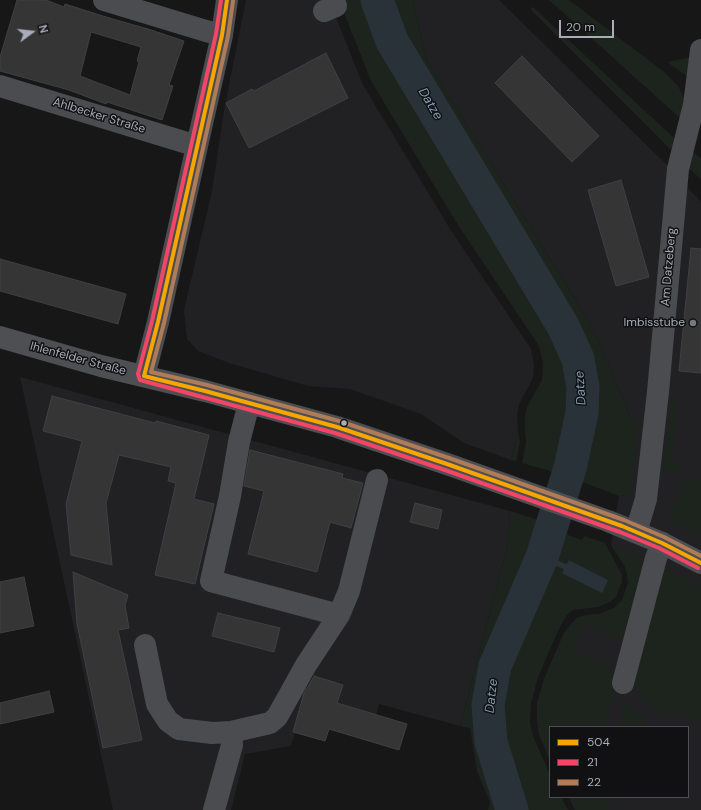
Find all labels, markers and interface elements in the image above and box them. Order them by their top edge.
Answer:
north arrow [12,12,52,52]
scale bar [561,12,616,38]
text: 20 m [566,19,595,35]
text: N [36,23,51,35]
water label: Datze [414,85,446,123]
street label: Ahlbecker Straße [51,95,147,137]
street label: Am Datzeberg [658,227,680,307]
place label: Imbisstube [623,316,685,330]
marker: Imbisstube [688,318,698,328]
street label: Ihlenfelder Straße [29,339,127,379]
water label: Datze [572,370,590,406]
unlabelled marker [339,418,349,428]
water label: Datze [482,678,502,714]
legend [549,726,689,798]
text: 504 [587,734,610,750]
text: 21 [587,754,598,770]
text: 22 [587,774,601,790]

